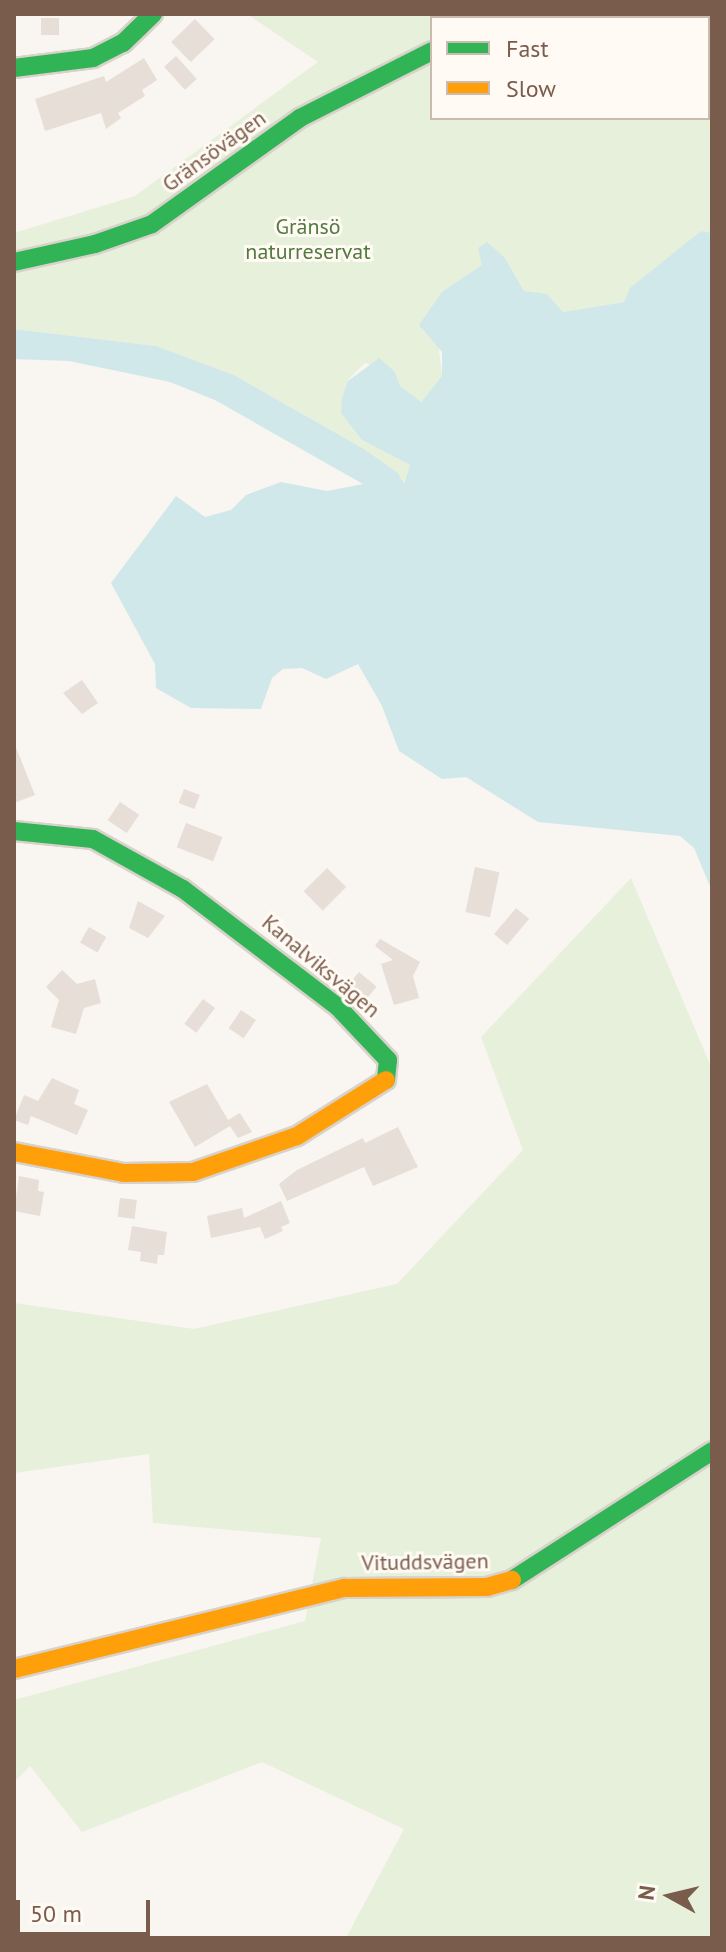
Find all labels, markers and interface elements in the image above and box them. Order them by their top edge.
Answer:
legend [430,16,710,120]
text: Fast [506,33,549,64]
text: Slow [506,73,556,104]
street label: Gränsövägen [157,105,271,197]
park label: Gränsö naturreservat [245,213,371,264]
street label: Kanalviksvägen [257,909,385,1023]
street label: Vituddsvägen [361,1548,489,1576]
north arrow [630,1856,710,1936]
scale bar [20,1884,154,1934]
text: N [631,1884,661,1902]
text: 50 m [30,1898,82,1929]

